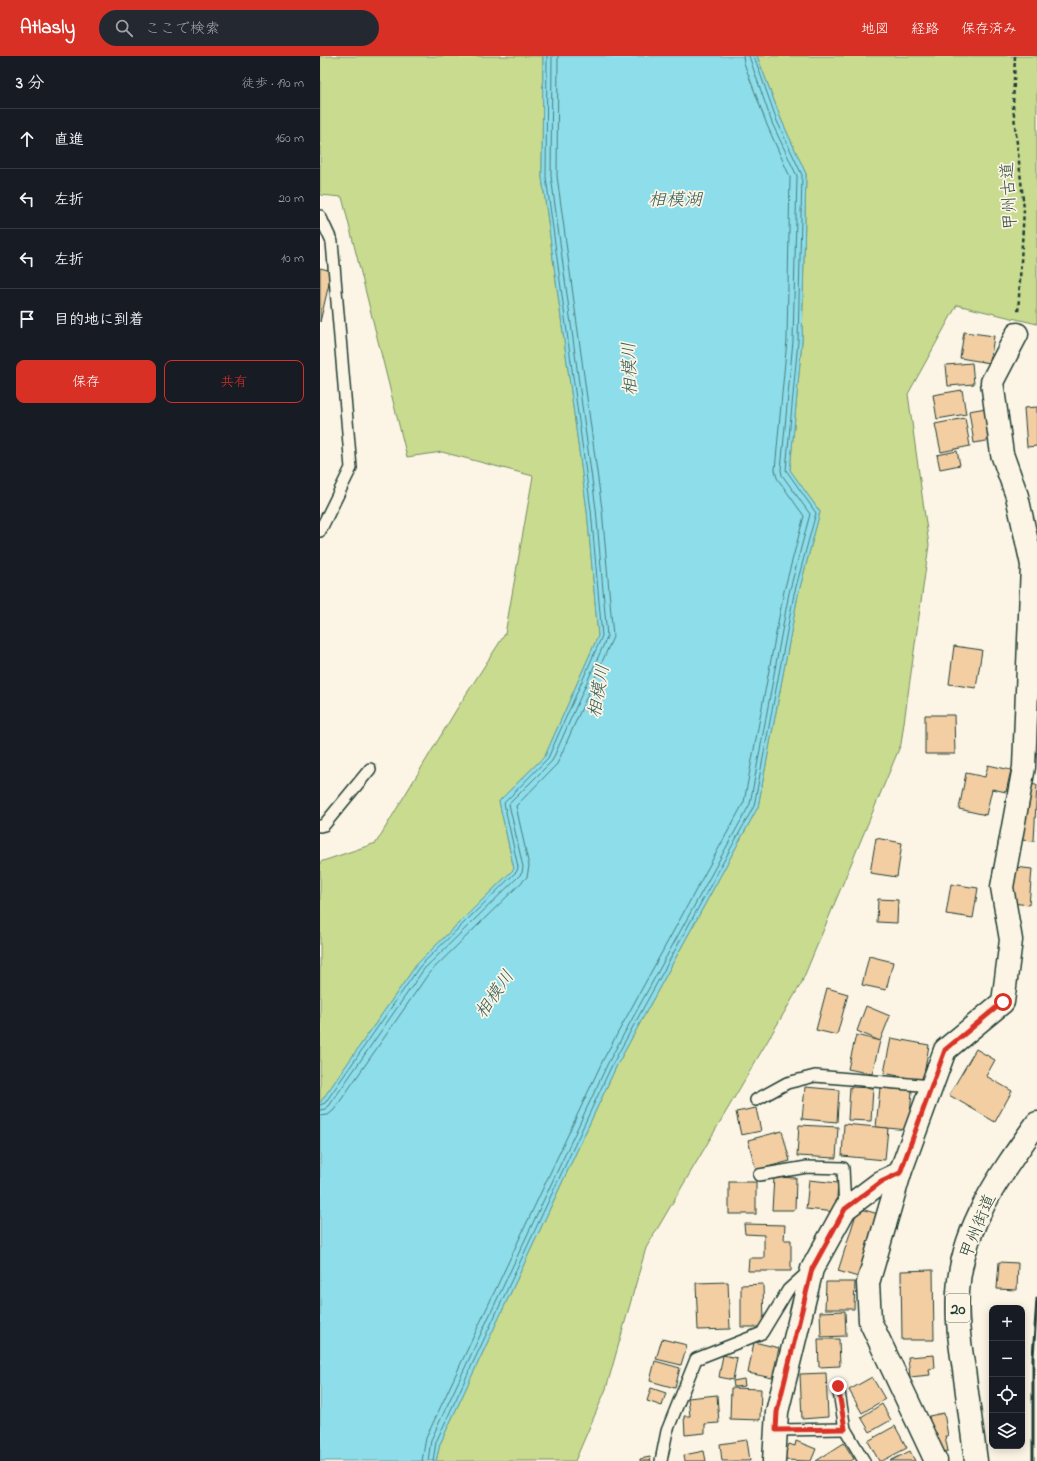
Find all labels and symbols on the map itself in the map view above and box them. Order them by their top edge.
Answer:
street label: 甲州古道 [995,161,1024,231]
water label: 相模湖 [648,188,704,214]
water label: 相模川 [617,341,645,396]
water label: 相模川 [582,663,617,720]
water label: 相模川 [470,966,522,1025]
route start [994,993,1012,1011]
street label: 甲州街道 [954,1190,1003,1263]
road number: 20 [946,1294,970,1322]
route end [829,1377,847,1395]

